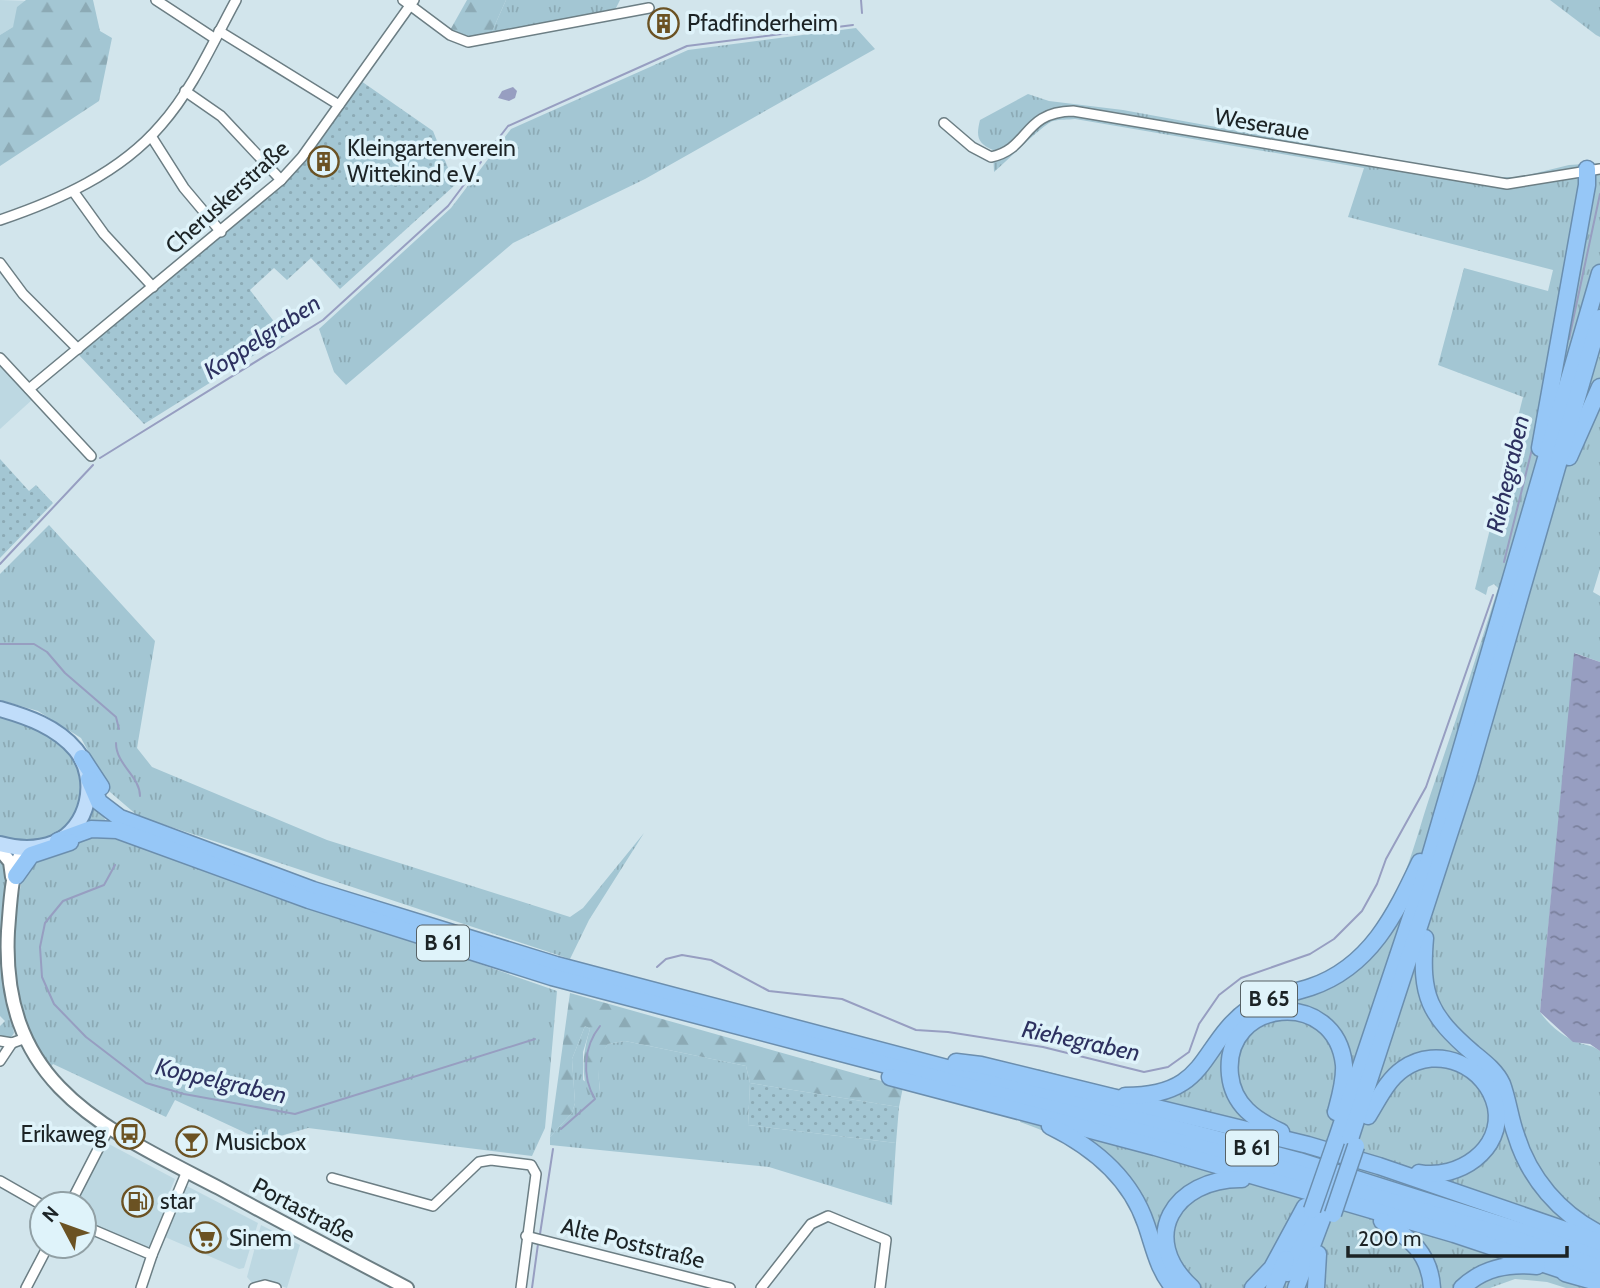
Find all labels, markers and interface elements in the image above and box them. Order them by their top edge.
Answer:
building icon: Pfadfinderheim [647,6,681,40]
place label: Pfadfinderheim [687,9,838,37]
street label: Weseraue [1212,102,1312,146]
street label: Cheruskerstraße [159,134,295,260]
place label: Kleingartenverein Wittekind e.V. [347,134,516,188]
building icon: Kleingartenverein Wittekind e.V. [307,144,341,178]
water label: Koppelgraben [198,288,326,385]
water label: Riehegraben [1480,412,1535,535]
road number: B 61 [417,926,469,960]
road number: B 65 [1241,982,1297,1016]
water label: Riehegraben [1020,1014,1143,1067]
water label: Koppelgraben [153,1051,289,1110]
bus stop icon: Erikaweg [112,1117,146,1151]
place label: Erikaweg [21,1120,107,1148]
bar icon: Musicbox [175,1125,209,1159]
place label: Musicbox [215,1128,306,1156]
road number: B 61 [1226,1130,1278,1166]
street label: Portastraße [248,1171,360,1249]
fuel station icon: star [120,1184,154,1218]
place label: star [160,1187,196,1215]
north arrow [28,1190,98,1260]
text: N [37,1202,64,1227]
street label: Alte Poststraße [558,1212,708,1274]
scale bar [1348,1214,1567,1258]
supermarket icon: Sinem [189,1221,223,1255]
place label: Sinem [229,1224,292,1252]
text: 200 m [1358,1226,1421,1251]

